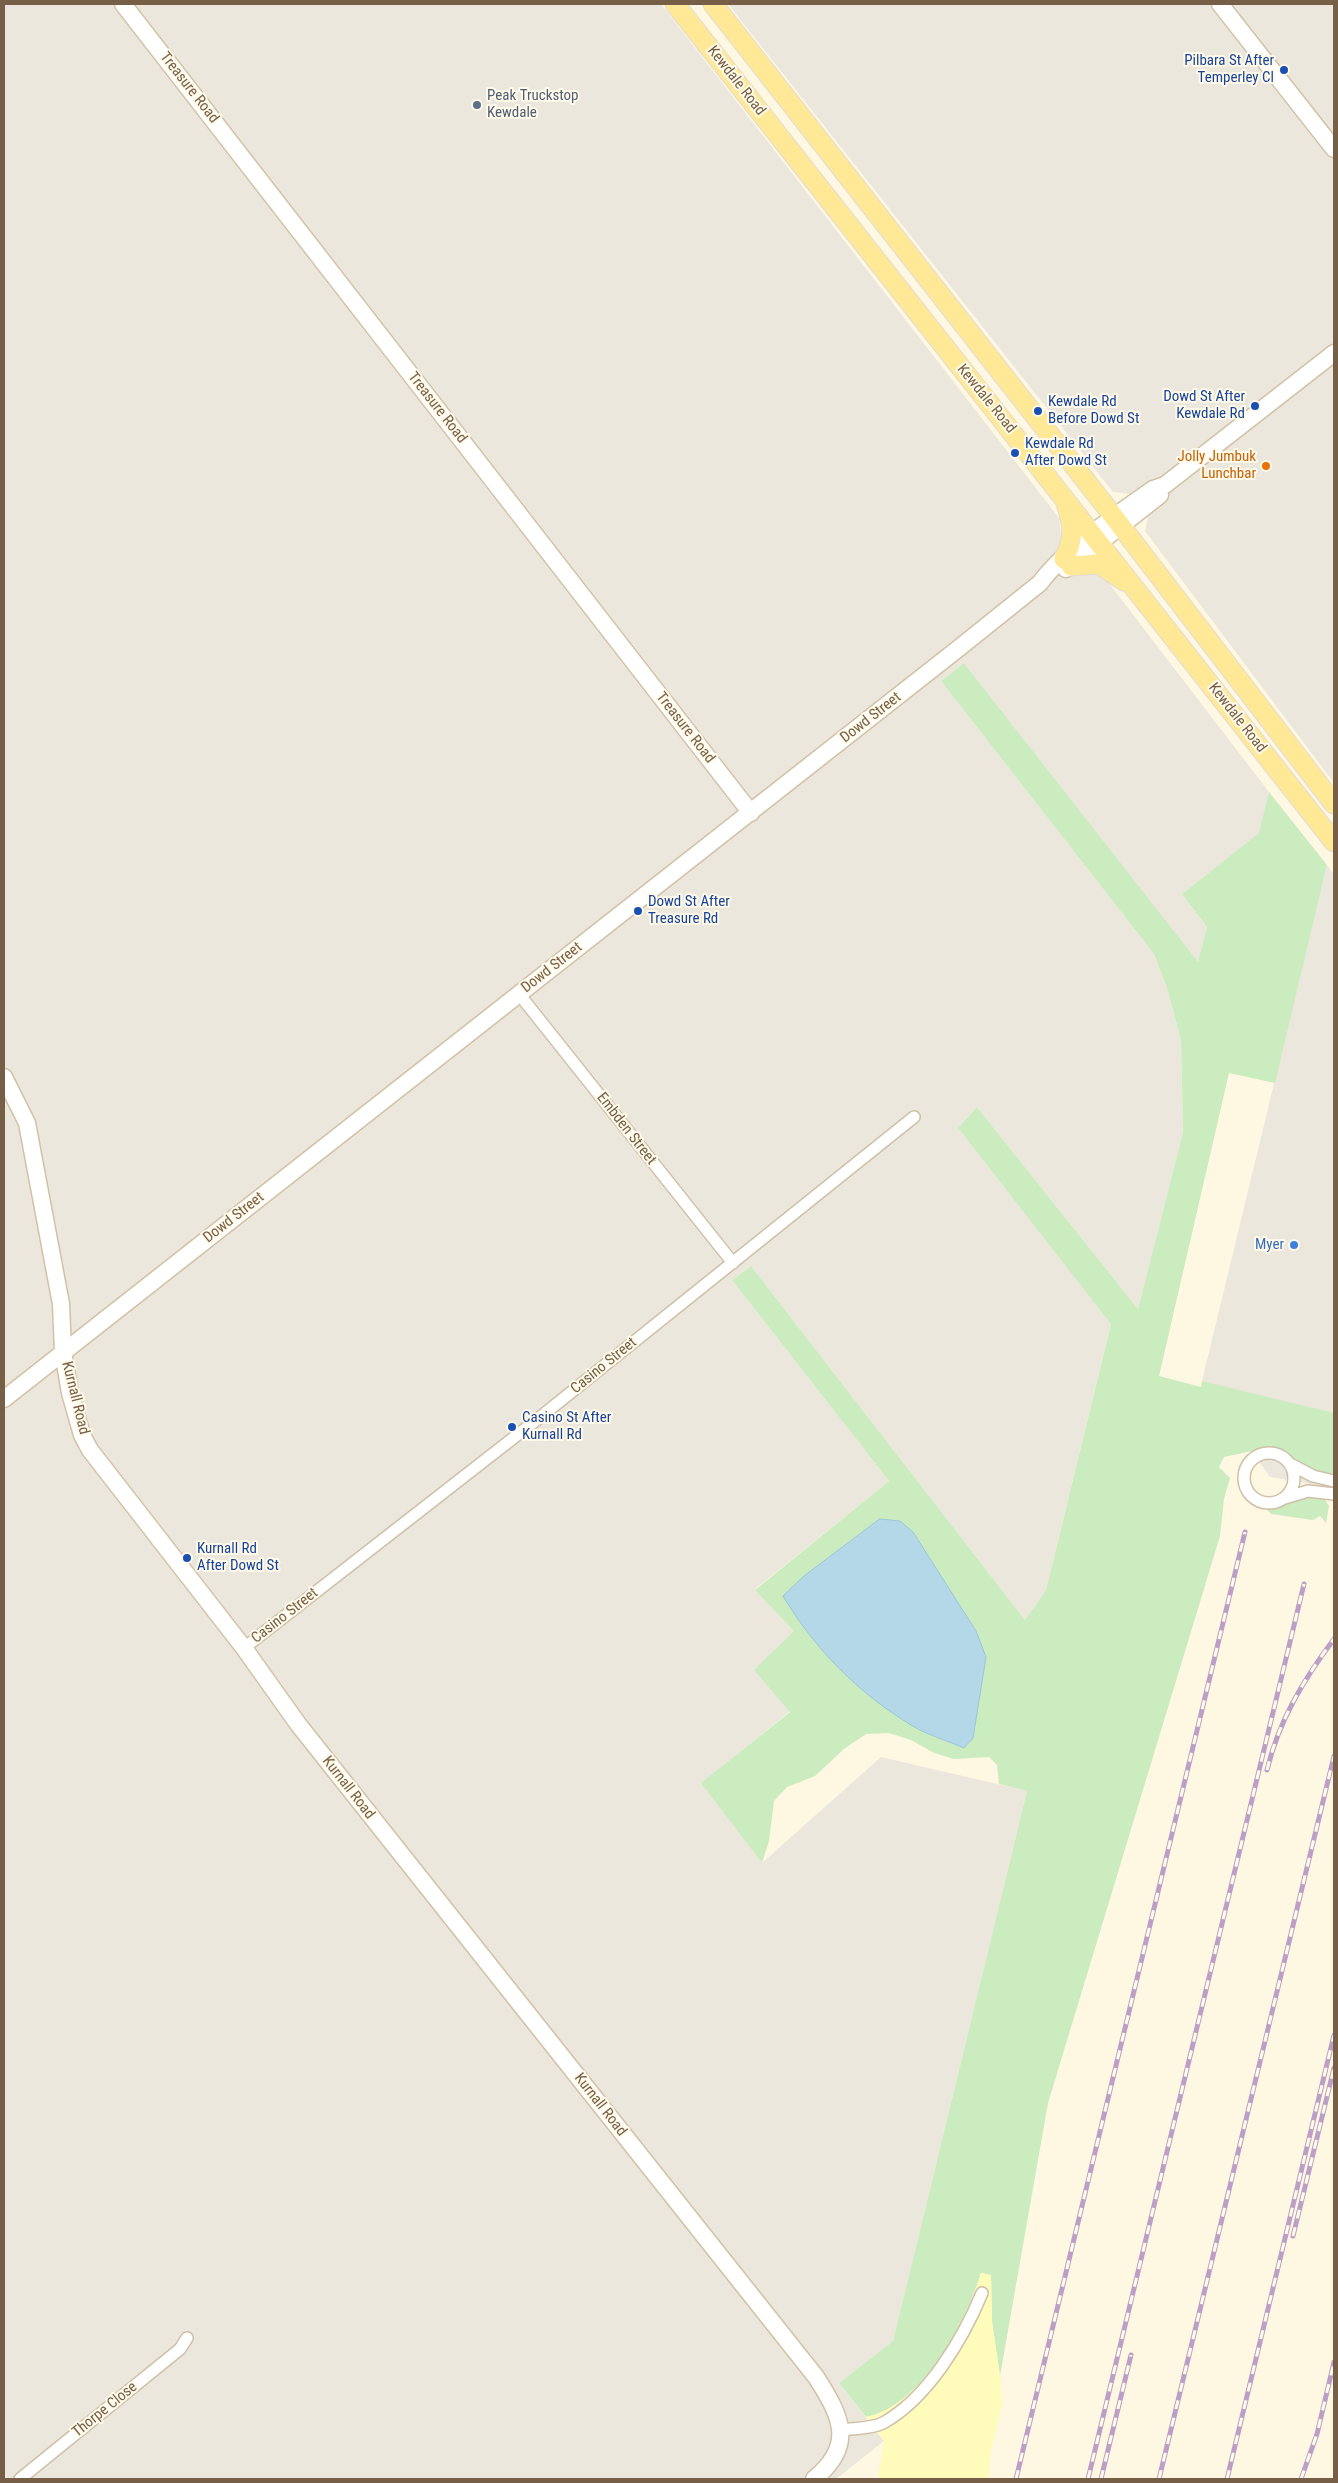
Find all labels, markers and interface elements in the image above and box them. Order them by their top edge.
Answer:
street label: Kewdale Road [703,43,769,119]
street label: Treasure Road [156,49,222,127]
place label: Pilbara St After Temperley Cl [1184,52,1274,87]
marker: Pilbara St After Temperley Cl [1278,64,1290,76]
place label: Peak Truckstop Kewdale [487,87,578,122]
marker: Peak Truckstop Kewdale [471,99,483,111]
street label: Kewdale Road [953,361,1019,437]
street label: Treasure Road [404,369,470,447]
place label: Dowd St After Kewdale Rd [1163,388,1245,423]
place label: Kewdale Rd Before Dowd St [1048,393,1139,428]
marker: Dowd St After Kewdale Rd [1249,400,1261,412]
marker: Kewdale Rd Before Dowd St [1032,405,1044,417]
place label: Kewdale Rd After Dowd St [1025,435,1107,470]
marker: Kewdale Rd After Dowd St [1009,447,1021,459]
place label: Jolly Jumbuk Lunchbar [1177,448,1256,483]
marker: Jolly Jumbuk Lunchbar [1260,460,1272,472]
street label: Kewdale Road [1204,680,1270,756]
street label: Treasure Road [652,689,718,767]
street label: Dowd Street [837,689,905,747]
place label: Dowd St After Treasure Rd [648,893,730,928]
marker: Dowd St After Treasure Rd [632,905,644,917]
street label: Dowd Street [518,939,586,997]
street label: Embden Street [592,1089,660,1169]
street label: Dowd Street [200,1189,268,1247]
place label: Myer [1255,1236,1284,1254]
marker: Myer [1288,1239,1300,1251]
street label: Casino Street [567,1334,641,1398]
street label: Kurnall Road [57,1360,93,1436]
place label: Casino St After Kurnall Rd [522,1409,611,1444]
marker: Casino St After Kurnall Rd [506,1421,518,1433]
place label: Kurnall Rd After Dowd St [197,1540,279,1575]
marker: Kurnall Rd After Dowd St [181,1552,193,1564]
street label: Casino Street [248,1584,322,1648]
street label: Kurnall Road [318,1753,378,1823]
street label: Kurnall Road [570,2070,630,2140]
street label: Thorpe Close [69,2378,141,2442]

